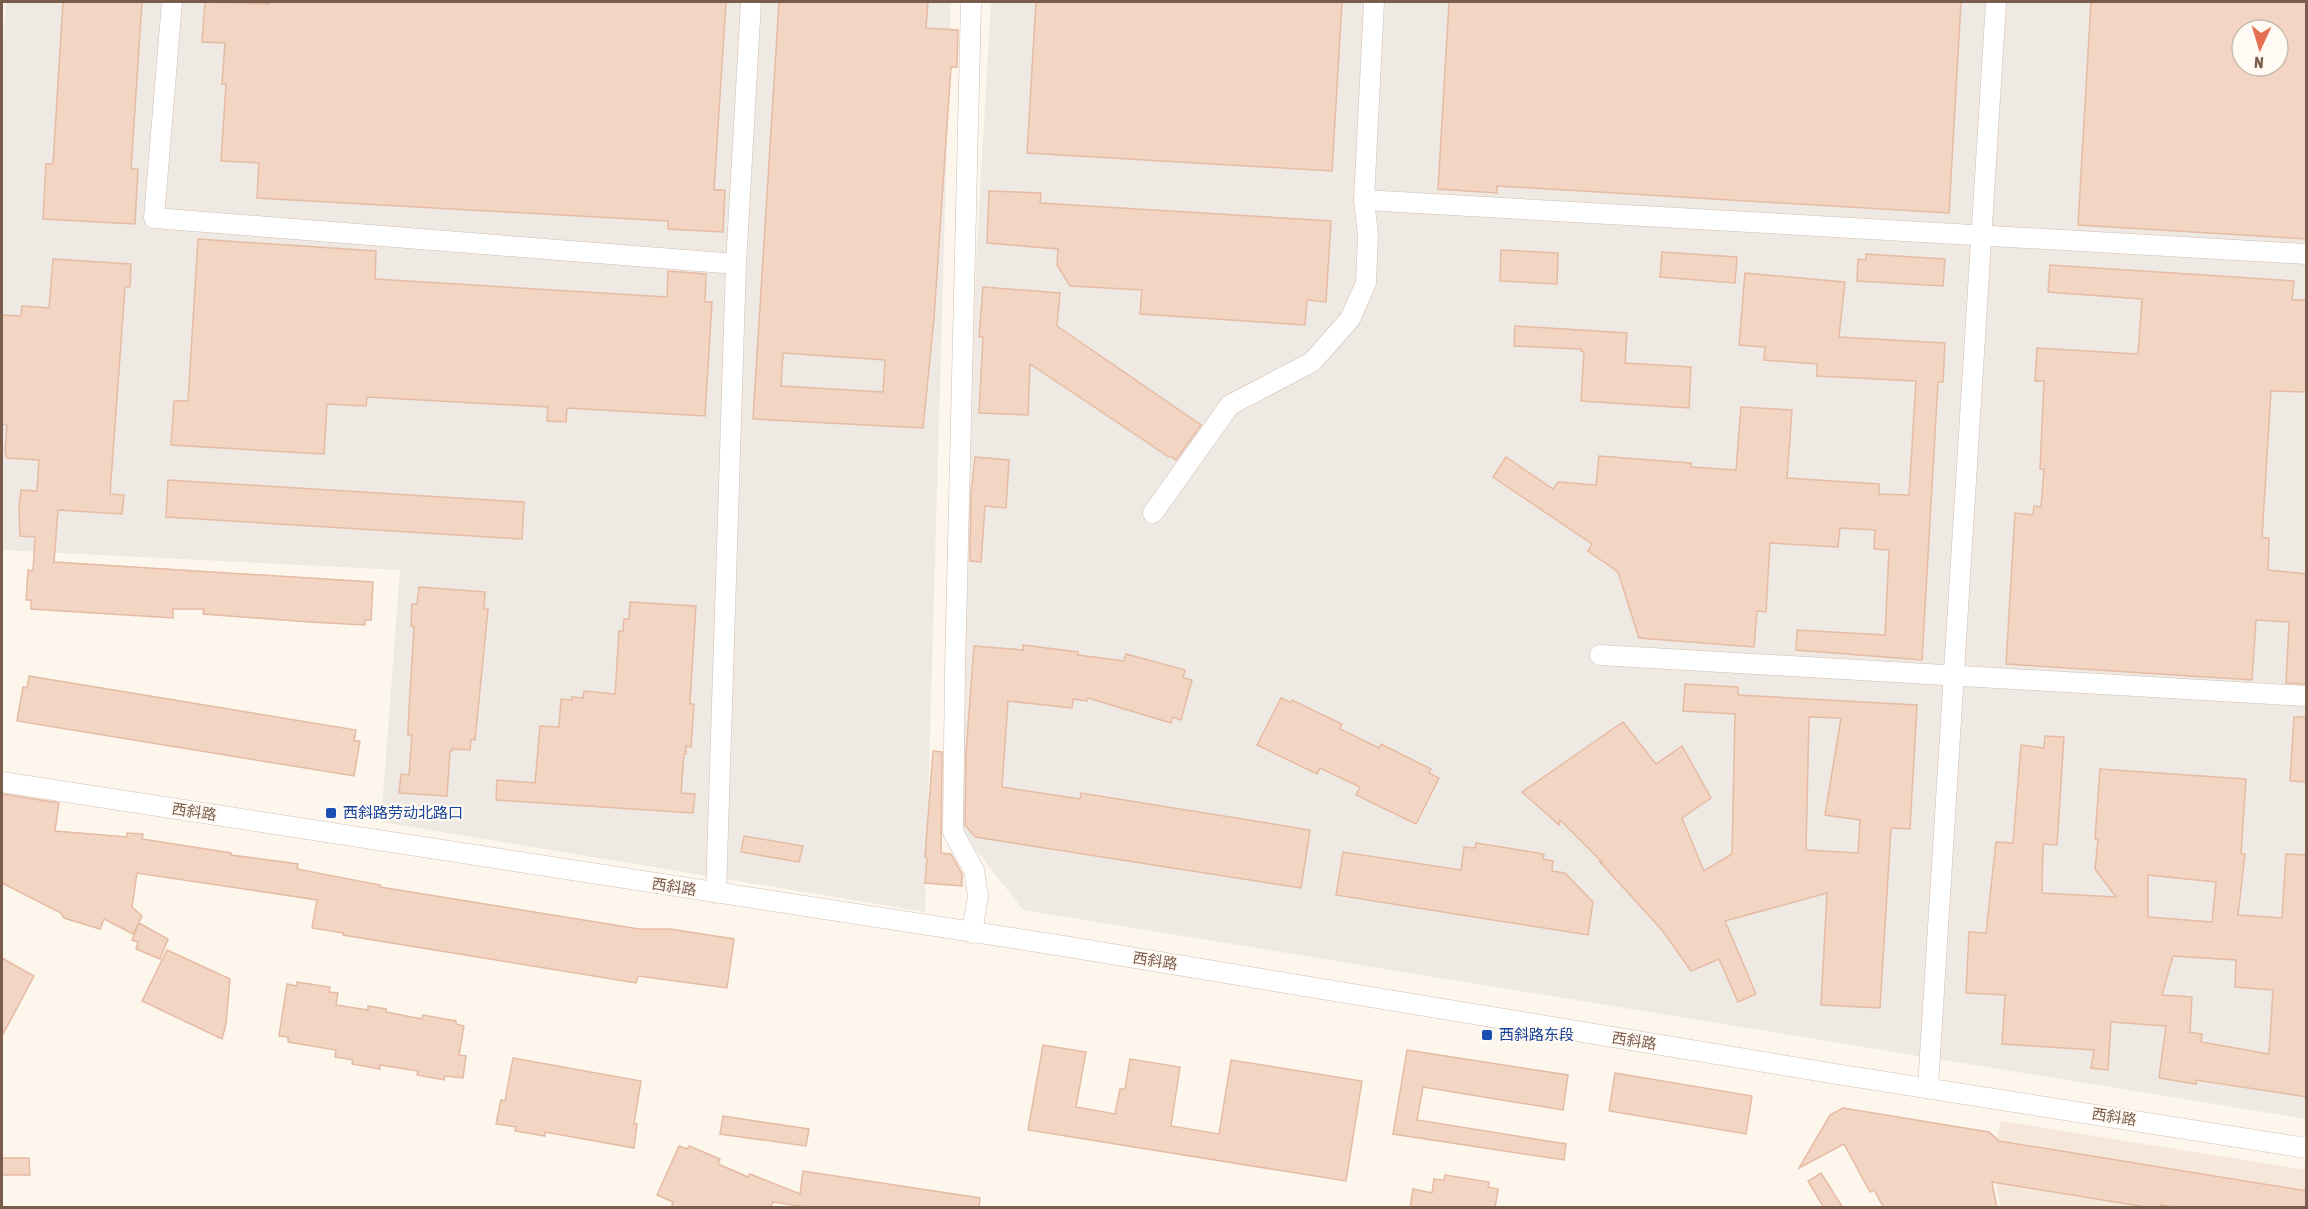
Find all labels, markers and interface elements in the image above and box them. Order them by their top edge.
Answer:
north arrow [2230,18,2290,78]
text: N [2254,54,2264,72]
street label: 西斜路 [171,800,218,823]
place label: 西斜路劳动北路口 [343,804,463,821]
marker: 西斜路劳动北路口 [324,806,338,820]
street label: 西斜路 [651,875,698,898]
street label: 西斜路 [1132,949,1179,972]
place label: 西斜路东段 [1499,1026,1574,1043]
marker: 西斜路东段 [1480,1028,1494,1042]
street label: 西斜路 [1611,1029,1658,1052]
street label: 西斜路 [2091,1105,2138,1128]

